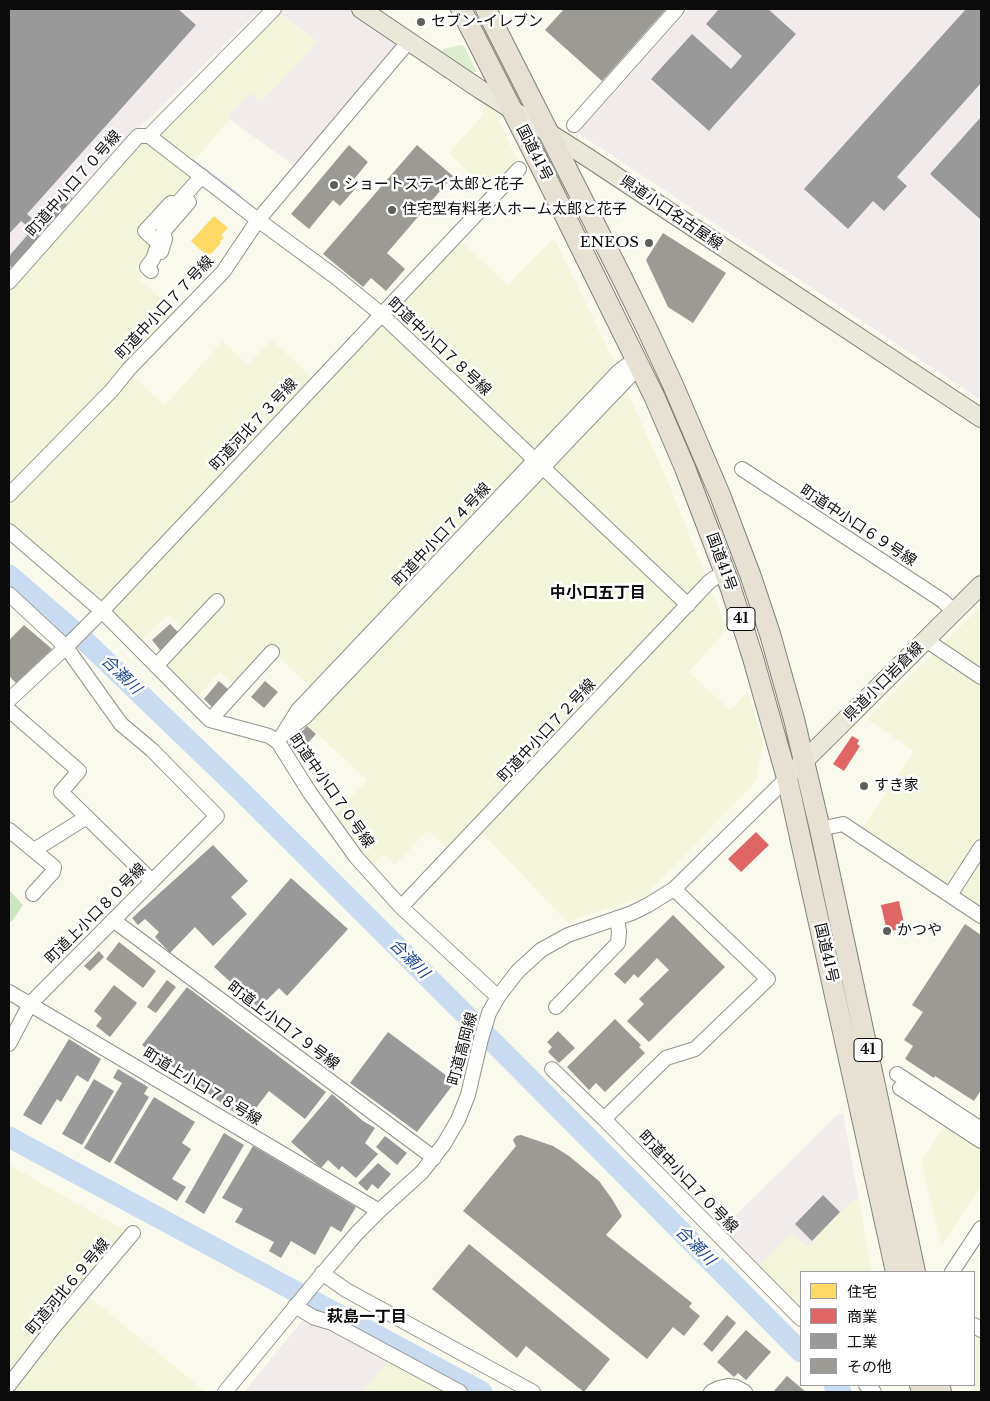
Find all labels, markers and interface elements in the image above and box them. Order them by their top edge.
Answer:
place label: セブン-イレブン [431,13,543,31]
marker: セブン-イレブン [415,16,427,28]
street label: 国道41号 [512,122,556,184]
street label: 町道中小口７０号線 [23,127,125,241]
street label: 県道小口名古屋線 [616,172,726,254]
place label: ショートステイ太郎と花子 [344,176,524,194]
marker: ショートステイ太郎と花子 [328,179,340,191]
place label: 住宅型有料老人ホーム太郎と花子 [402,201,627,219]
marker: 住宅型有料老人ホーム太郎と花子 [386,204,398,216]
place label: ENEOS [580,234,639,252]
marker: ENEOS [643,237,655,249]
street label: 町道中小口７７号線 [112,252,218,364]
street label: 町道中小口７８号線 [383,294,495,400]
street label: 町道河北７３号線 [206,375,302,475]
street label: 町道中小口７４号線 [389,479,495,591]
street label: 町道中小口６９号線 [796,482,920,570]
street label: 国道41号 [702,531,740,593]
district label: 中小口五丁目 [550,583,646,603]
road number: 41 [727,608,755,630]
street label: 県道小口岩倉線 [841,639,927,725]
water label: 合瀬川 [97,651,145,699]
street label: 町道中小口７２号線 [494,675,600,787]
street label: 町道中小口７０号線 [285,731,377,851]
place label: すき家 [874,777,919,795]
marker: すき家 [858,780,870,792]
street label: 町道上小口８０号線 [42,860,150,968]
street label: 国道41号 [810,922,842,984]
place label: かつや [897,922,942,940]
marker: かつや [881,925,893,937]
water label: 合瀬川 [385,935,433,983]
street label: 町道上小口７９号線 [224,978,342,1074]
street label: 町道高岡線 [445,1010,481,1088]
road number: 41 [854,1038,882,1062]
street label: 町道上小口７８号線 [140,1045,264,1129]
street label: 町道中小口７０号線 [635,1127,741,1237]
water label: 合瀬川 [671,1222,719,1270]
street label: 町道河北６９号線 [23,1235,113,1339]
legend [800,1271,975,1386]
text: 住宅 [847,1282,877,1301]
district label: 萩島一丁目 [327,1307,407,1327]
text: 商業 [847,1307,877,1326]
text: 工業 [847,1332,877,1351]
text: その他 [847,1357,892,1376]

